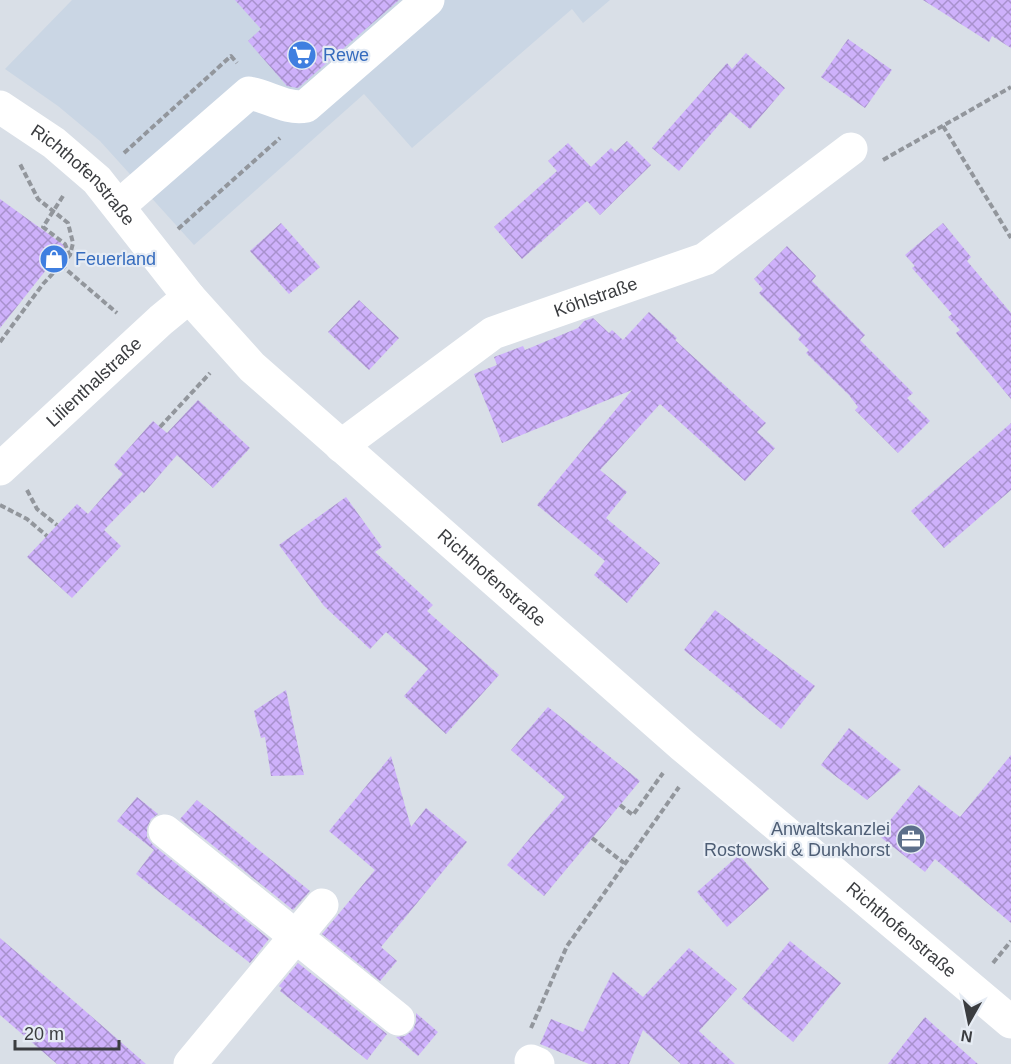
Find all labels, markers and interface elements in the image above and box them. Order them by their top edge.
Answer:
supermarket icon: Rewe [286,39,318,71]
place label: Rewe [323,45,369,65]
street label: Richthofenstraße [27,121,139,229]
shop icon: Feuerland [38,243,70,275]
place label: Feuerland [75,249,156,269]
street label: Köhlstraße [551,273,640,321]
street label: Lilienthalstraße [42,333,146,431]
street label: Richthofenstraße [434,525,550,631]
place label: Anwaltskanzlei Rostowski & Dunkhorst [704,819,890,860]
office icon: Anwaltskanzlei Rostowski & Dunkhorst [895,823,927,855]
street label: Richthofenstraße [842,878,960,982]
north arrow [939,992,999,1052]
scale bar [15,1013,118,1051]
text: 20 m [24,1024,64,1044]
text: N [960,1027,974,1046]

